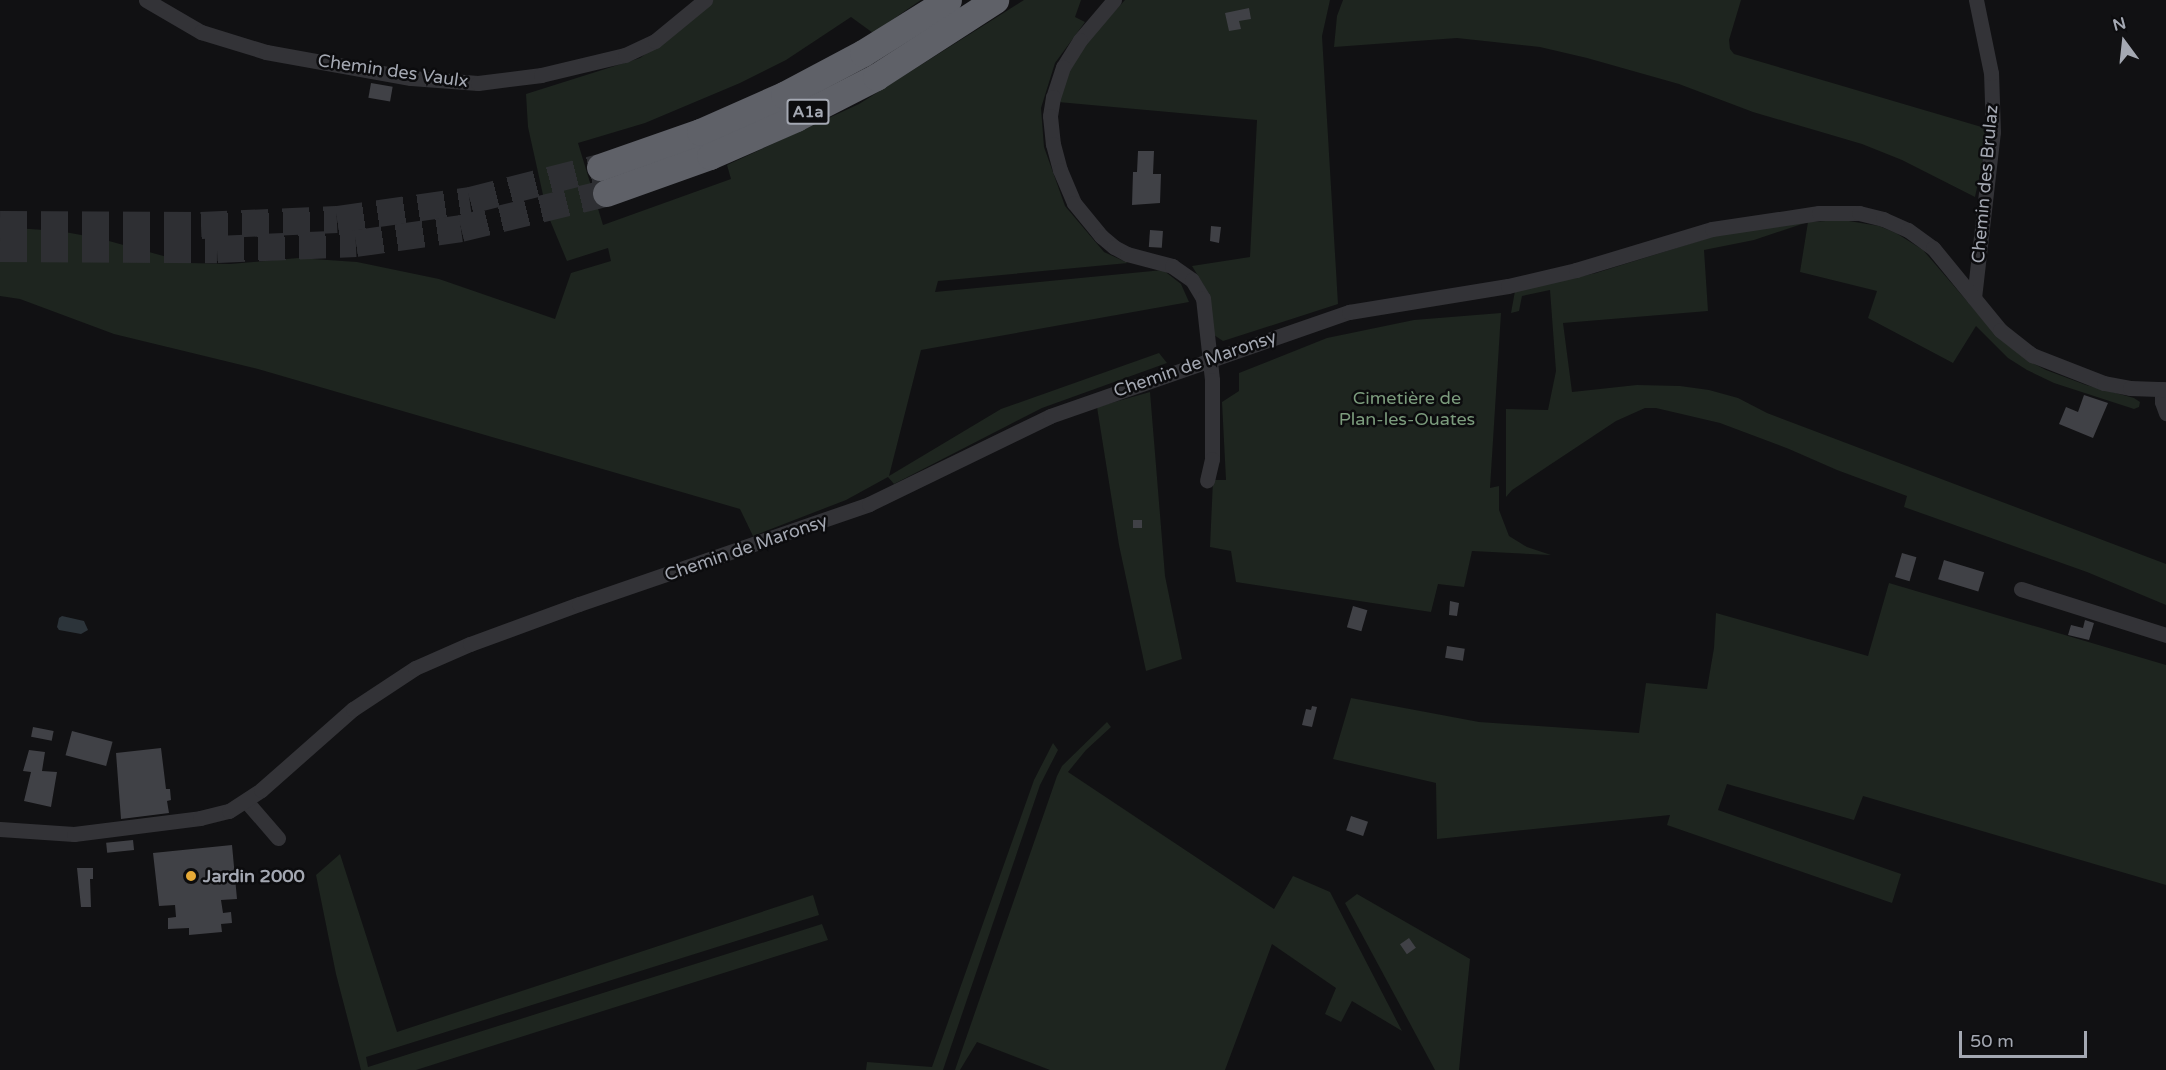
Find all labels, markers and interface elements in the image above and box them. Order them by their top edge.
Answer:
north arrow [2094,12,2154,72]
text: N [2111,13,2128,36]
street label: Chemin des Vaulx [316,50,470,92]
road number: A1a [786,99,830,125]
street label: Chemin des Brulaz [1967,104,2003,264]
street label: Chemin de Maronsy [1111,326,1279,402]
park label: Cimetière de Plan-les-Ouates [1339,388,1475,430]
street label: Chemin de Maronsy [662,510,830,586]
place label: Jardin 2000 [203,865,305,887]
marker: Jardin 2000 [184,869,198,883]
scale bar [1962,1019,2090,1057]
text: 50 m [1970,1030,2014,1052]

